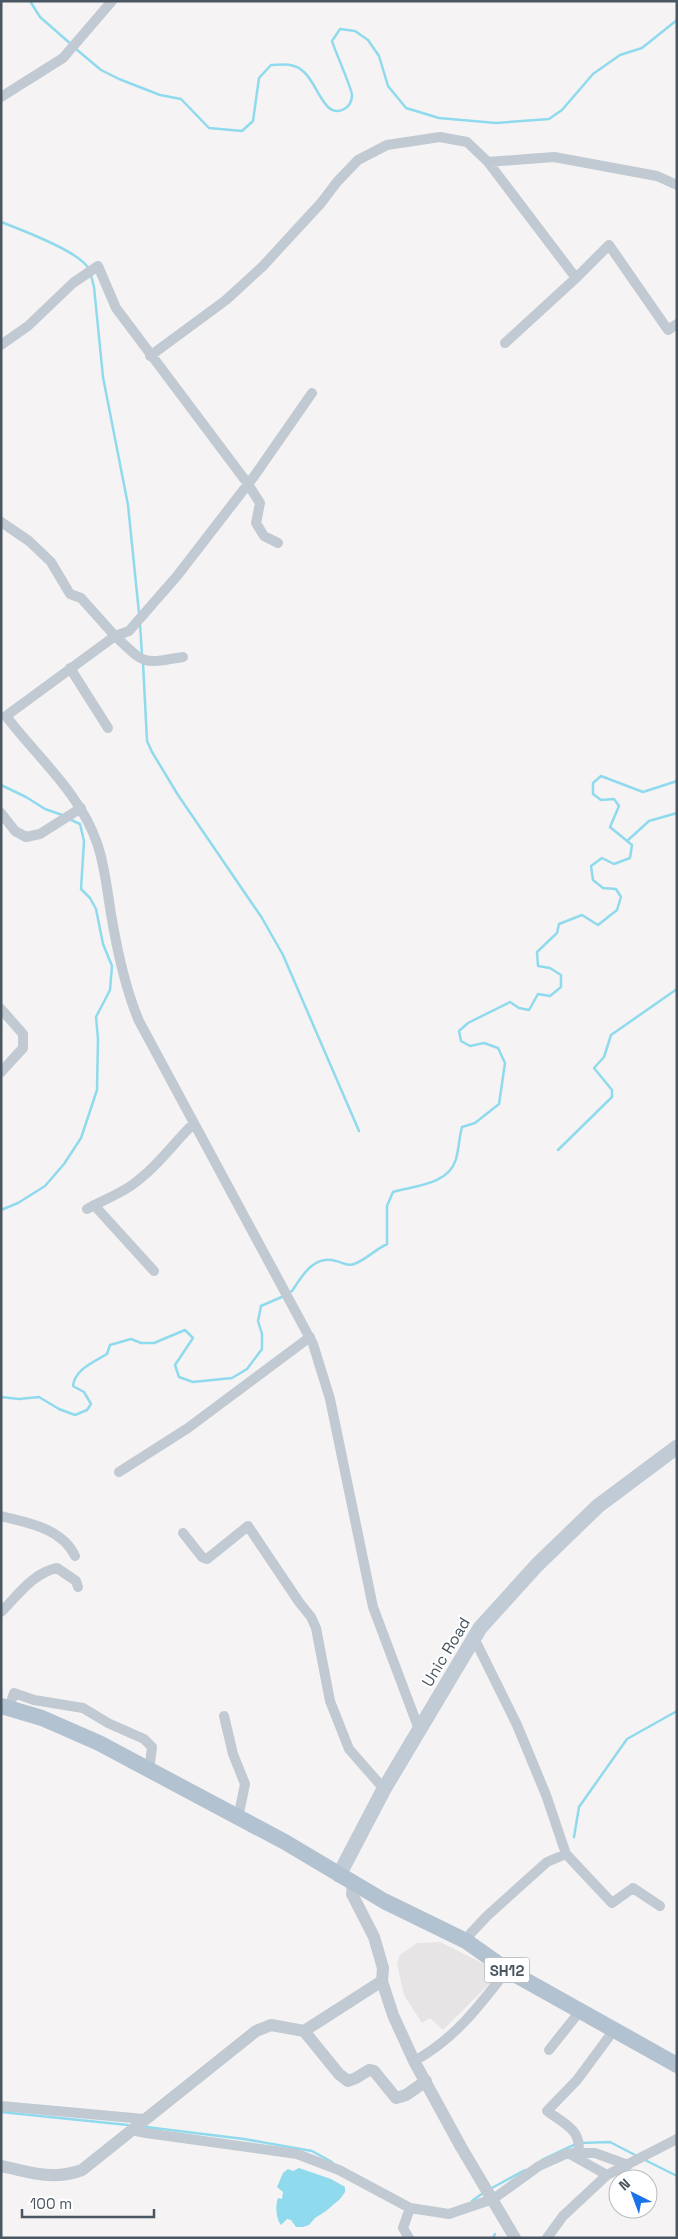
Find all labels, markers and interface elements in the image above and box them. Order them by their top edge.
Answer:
street label: Unic Road [417,1613,475,1691]
road number: SH12 [484,1958,530,1982]
north arrow [608,2169,658,2219]
text: N [615,2175,634,2194]
scale bar [22,2186,155,2218]
text: 100 m [30,2194,72,2213]

